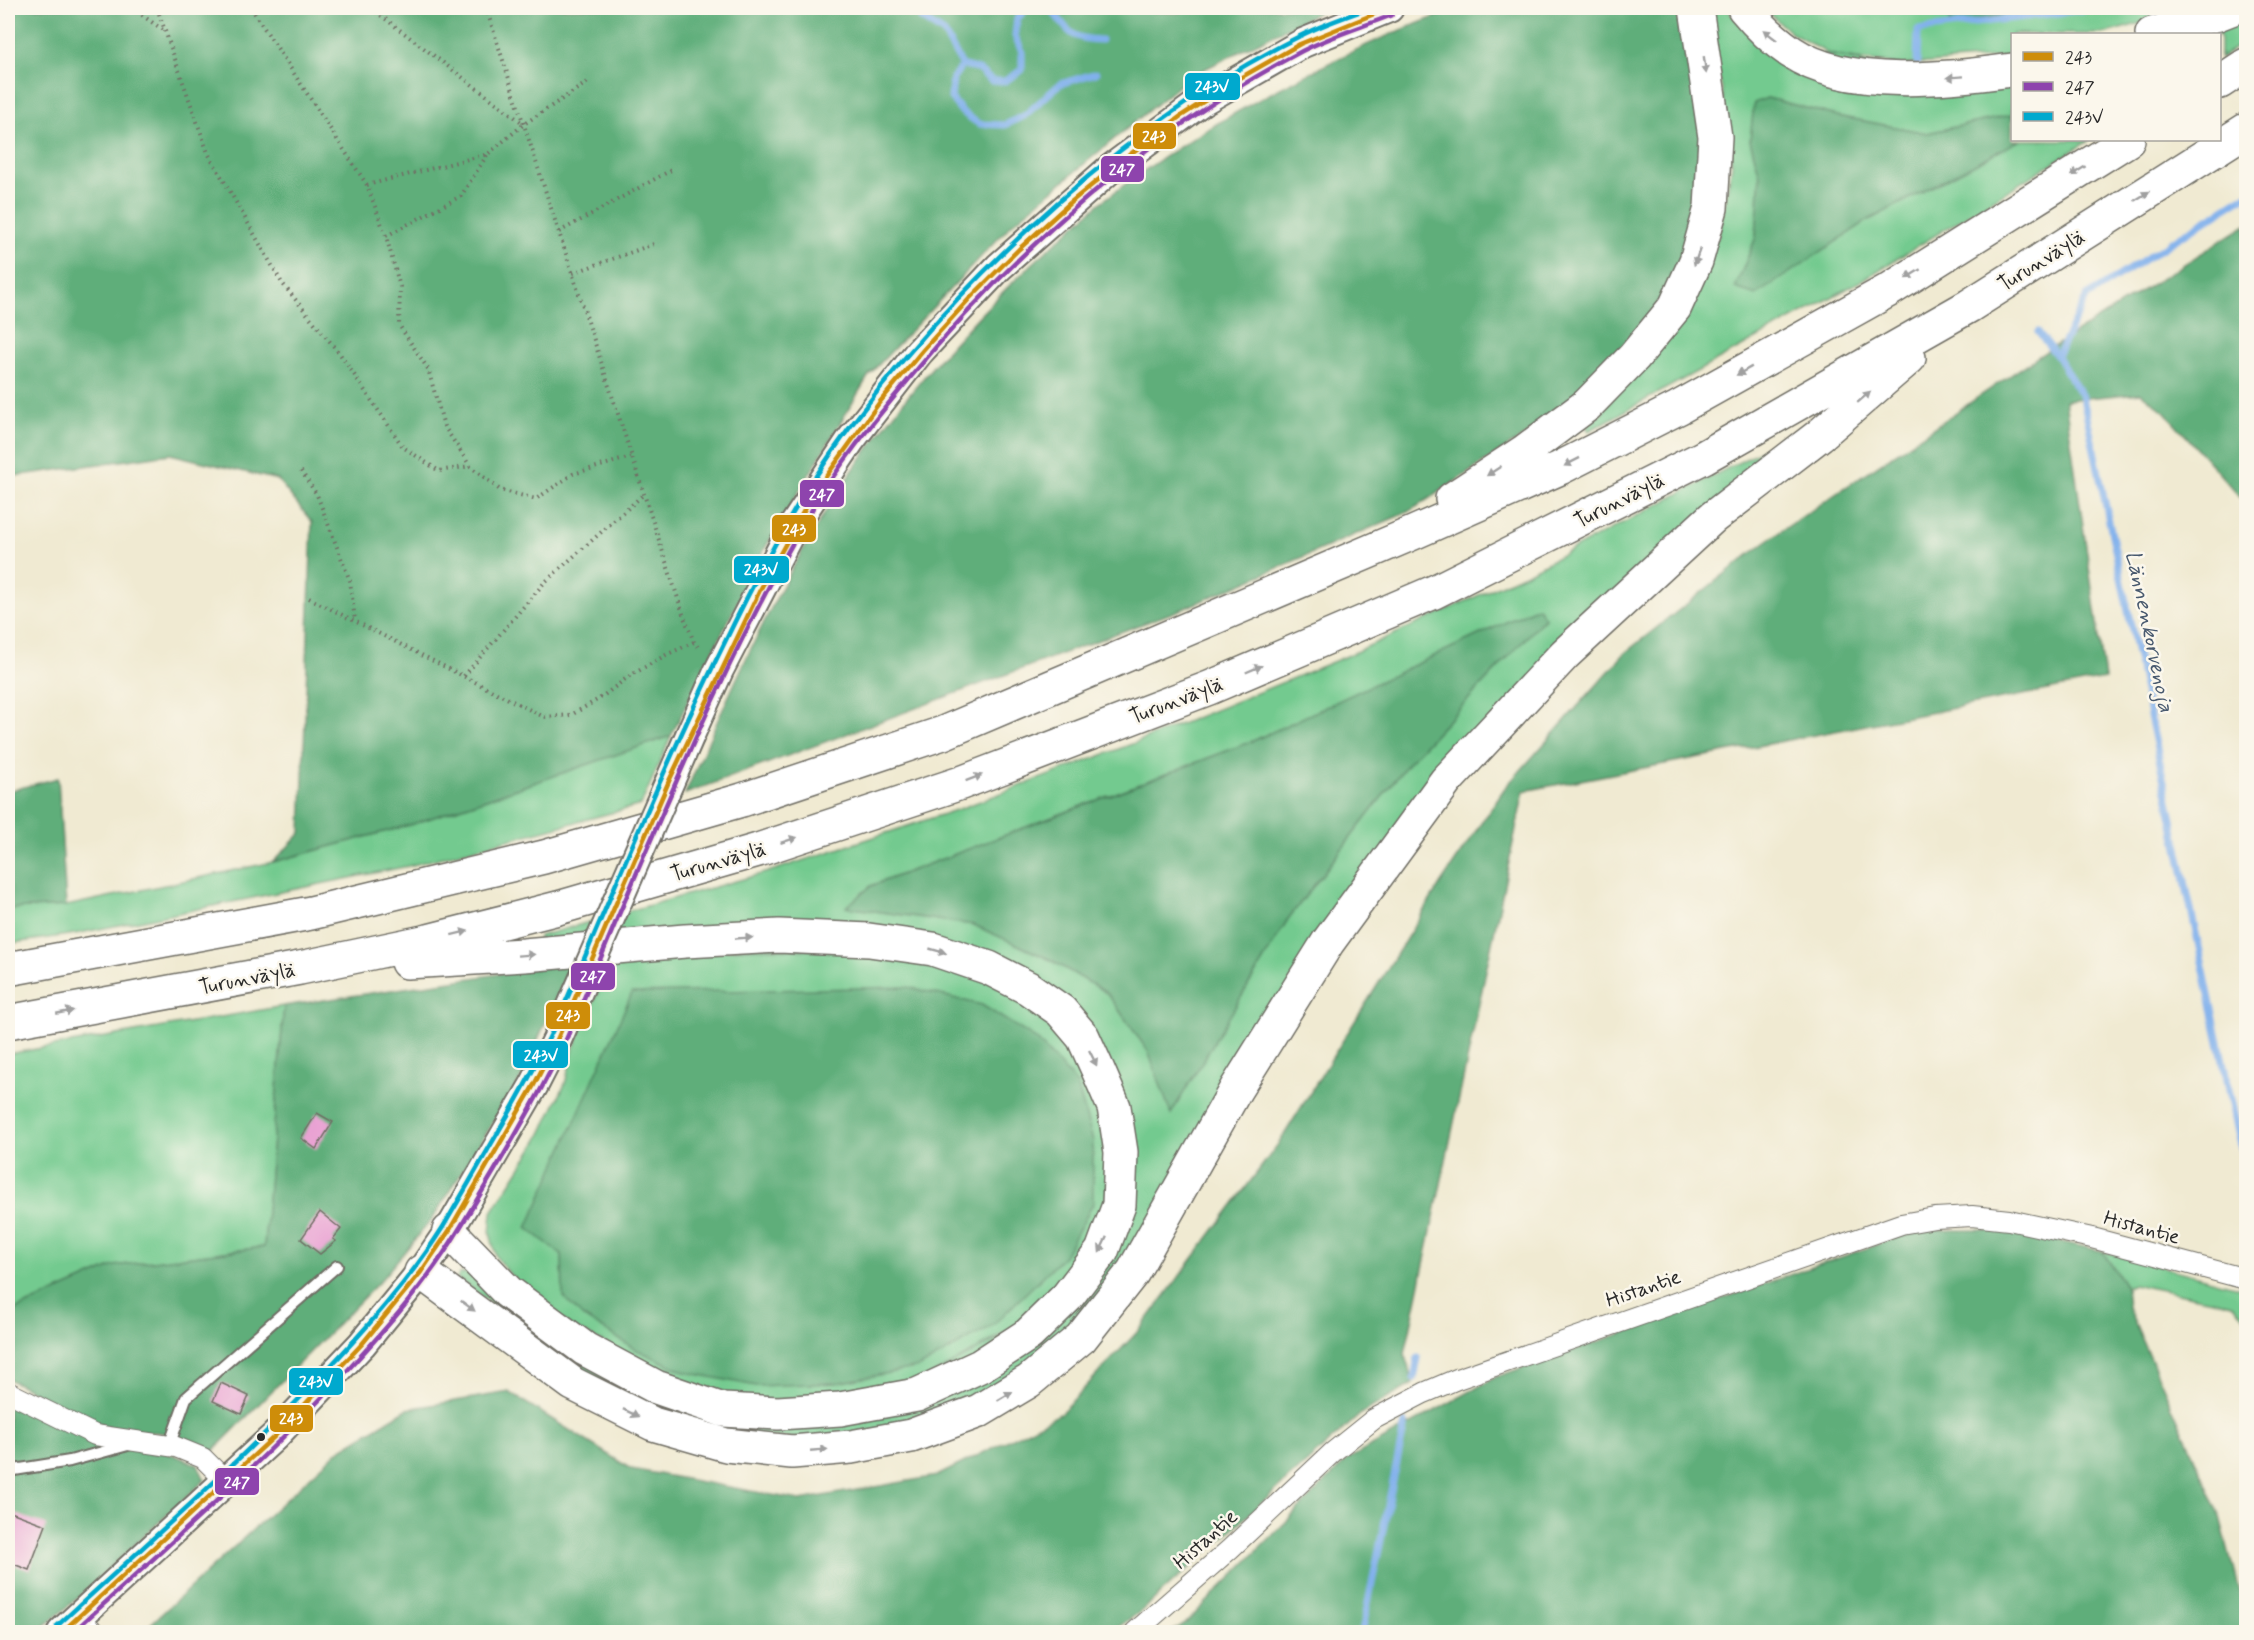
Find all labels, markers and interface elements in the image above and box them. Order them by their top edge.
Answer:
one-way arrow [1762,30,1777,42]
legend [2011,33,2221,141]
text: 243 [2065,46,2092,70]
one-way arrow [1700,56,1709,75]
line badge: 243V [1184,72,1241,101]
one-way arrow [1945,72,1964,82]
text: 247 [2065,76,2095,100]
text: 243V [1195,77,1230,98]
text: 243V [2065,106,2104,130]
line badge: 243 [1132,122,1177,150]
text: 243 [1142,127,1167,148]
line badge: 247 [1100,155,1145,183]
text: 247 [1109,160,1135,181]
one-way arrow [2070,165,2087,176]
one-way arrow [2134,190,2151,201]
street label: Turunväylä [1993,223,2091,299]
one-way arrow [1691,248,1701,266]
one-way arrow [1905,269,1921,280]
one-way arrow [1735,366,1752,376]
one-way arrow [1856,390,1872,403]
one-way arrow [1563,457,1580,467]
one-way arrow [1486,465,1502,476]
street label: Turunväylä [1569,466,1669,536]
line badge: 247 [799,479,845,508]
text: 247 [809,485,835,506]
line badge: 243 [771,514,817,543]
text: 243 [782,520,807,541]
water label: Lännenkorvenoja [2118,548,2180,715]
line badge: 243V [733,555,790,584]
text: 243V [744,560,779,581]
one-way arrow [1245,665,1262,674]
street label: Turunväylä [1126,670,1227,732]
one-way arrow [965,773,983,782]
street label: Turunväylä [667,835,769,889]
one-way arrow [780,835,798,844]
one-way arrow [451,928,469,937]
one-way arrow [734,933,753,942]
one-way arrow [929,947,947,957]
one-way arrow [517,950,536,959]
street label: Turunväylä [196,956,298,1002]
line badge: 247 [570,962,616,991]
text: 247 [580,967,606,988]
line badge: 243 [545,1001,591,1030]
text: 243 [556,1006,581,1027]
one-way arrow [56,1007,75,1016]
line badge: 243V [512,1040,569,1069]
text: 243V [524,1046,559,1067]
one-way arrow [1088,1049,1097,1066]
street label: Histantie [2101,1204,2183,1252]
one-way arrow [1099,1236,1108,1253]
street label: Histantie [1602,1263,1685,1315]
one-way arrow [460,1300,476,1312]
line badge: 243V [288,1367,344,1396]
text: 243V [299,1372,334,1393]
one-way arrow [997,1391,1014,1401]
line badge: 243 [269,1404,314,1433]
one-way arrow [622,1408,639,1417]
text: 243 [279,1409,304,1430]
unlabelled marker [255,1431,267,1443]
one-way arrow [810,1445,829,1455]
line badge: 247 [214,1467,260,1496]
text: 247 [224,1473,250,1494]
street label: Histantie [1167,1503,1244,1576]

